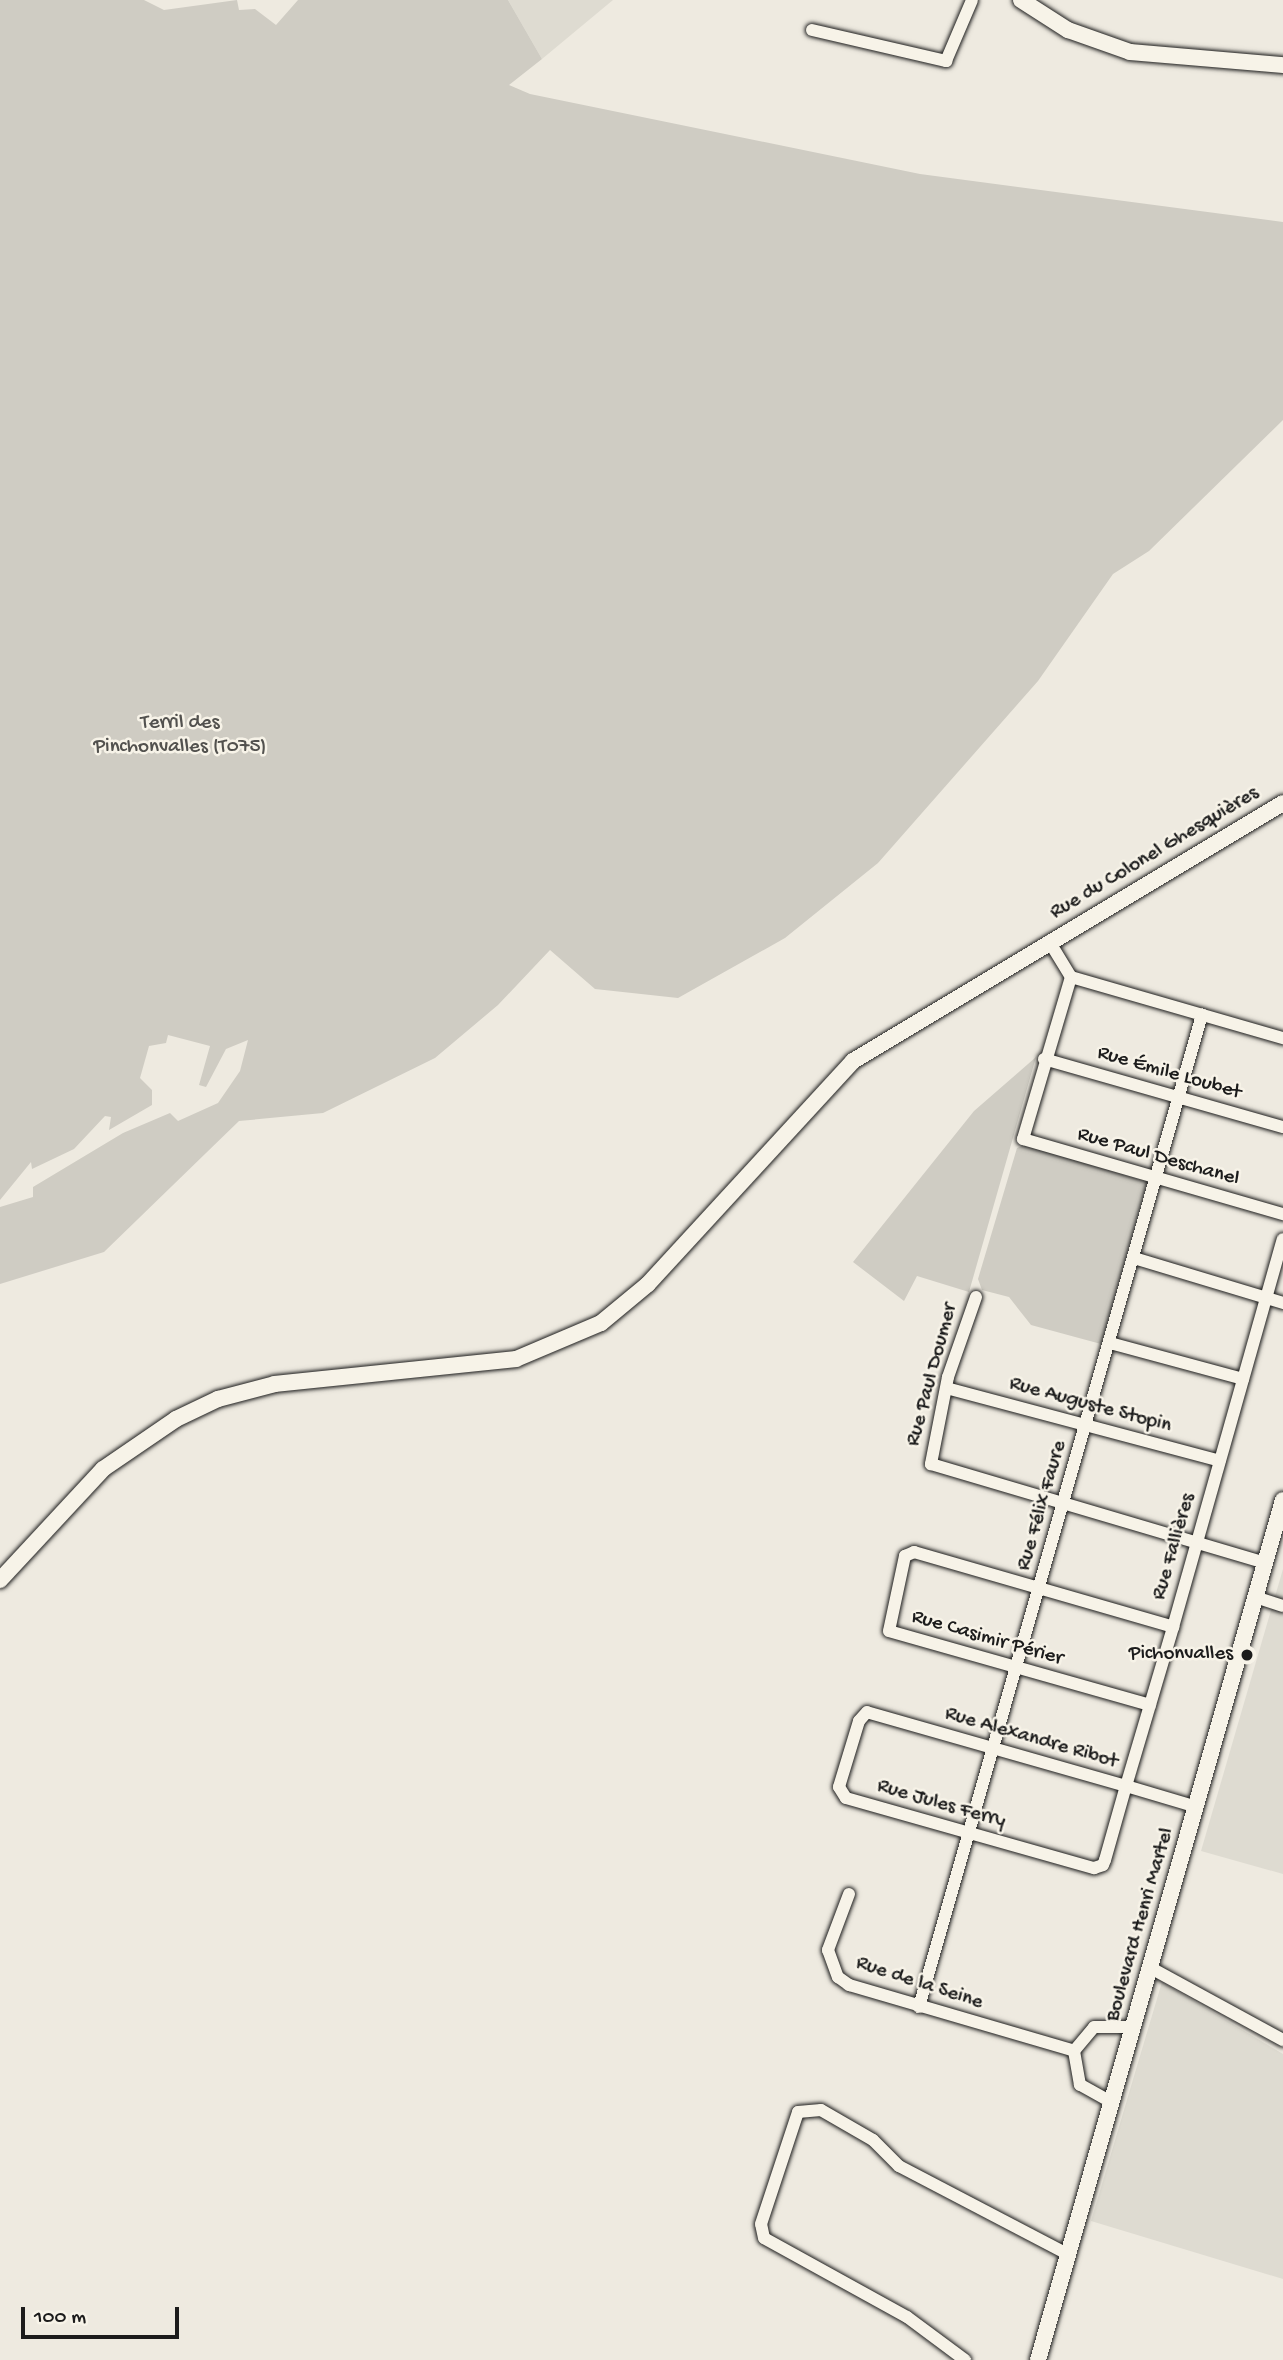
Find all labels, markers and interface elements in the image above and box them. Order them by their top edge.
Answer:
park label: Terril des Pinchonvalles (T075) [94,711,266,761]
street label: Rue du Colonel Ghesquières [1046,782,1264,926]
street label: Rue Émile Loubet [1094,1041,1244,1107]
street label: Rue Paul Deschanel [1074,1123,1242,1193]
street label: Rue Paul Doumer [902,1301,964,1449]
street label: Rue Auguste Stopin [1006,1372,1174,1440]
street label: Rue Félix Faure [1012,1438,1074,1574]
street label: Rue Fallières [1148,1491,1202,1603]
street label: Rue Casimir Périer [908,1605,1066,1673]
place label: Pichonvalles [1129,1642,1233,1668]
marker: Pichonvalles [1239,1647,1255,1663]
street label: Rue Alexandre Ribot [942,1702,1120,1776]
street label: Rue Jules Ferry [874,1775,1008,1835]
street label: Boulevard Henri Martel [1101,1825,1181,2025]
street label: Rue de la Seine [852,1952,986,2016]
scale bar [24,2294,182,2338]
text: 100 m [34,2306,86,2331]

